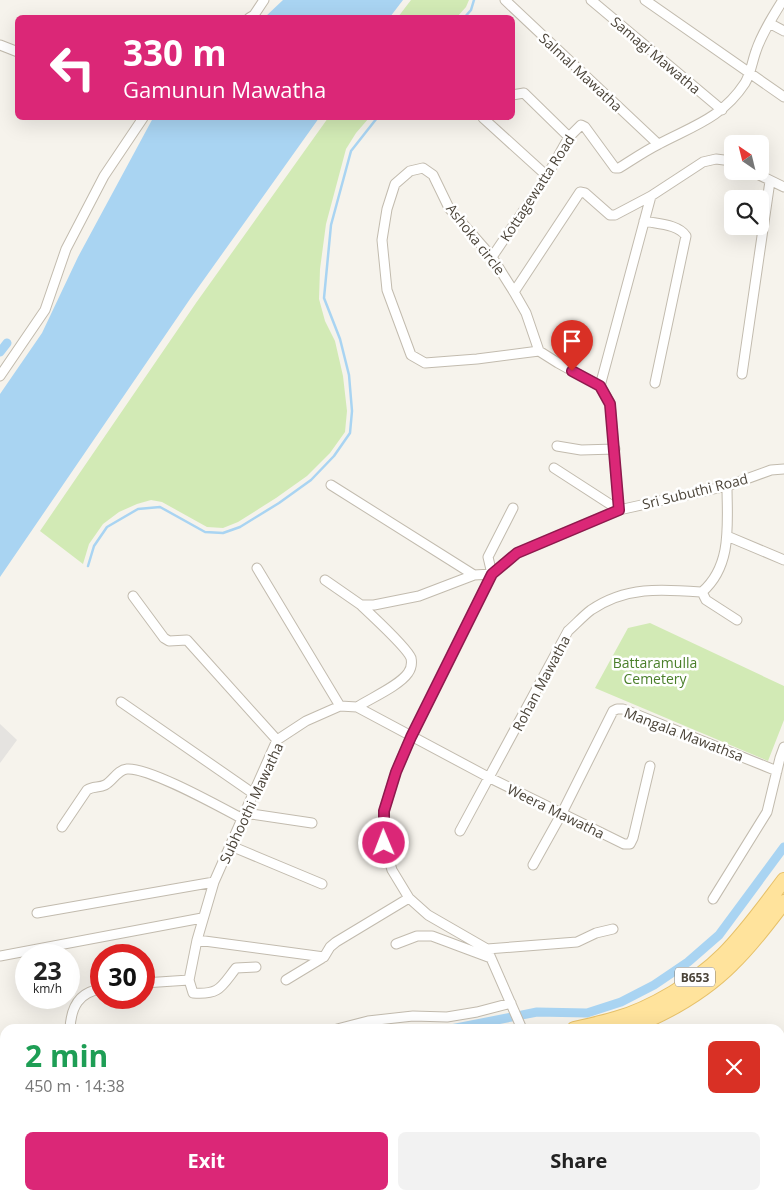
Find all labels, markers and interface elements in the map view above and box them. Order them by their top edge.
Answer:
street label: Samagi Mawatha [607,12,705,98]
street label: Salmal Mawatha [535,28,627,116]
text: 330 m [123,29,227,76]
icon: left [40,35,105,100]
text: Gamunun Mawatha [123,74,326,104]
street label: Kottagewatta Road [495,131,579,245]
north arrow [724,135,769,180]
map controls [724,135,769,235]
button: search [724,190,769,235]
street label: Ashoka circle [442,200,510,279]
pin [551,320,593,371]
icon: arrive [558,327,586,355]
street label: Sri Subuthi Road [640,469,750,513]
street label: Rohan Mawatha [508,632,574,734]
park label: Battaramulla Cemetery [613,653,697,688]
street label: Mangala Mawathsa [622,702,746,766]
street label: Subhoothi Mawatha [215,739,287,867]
street label: Weera Mawatha [504,779,608,843]
position arrow [357,816,409,868]
speed limit sign: 30 [90,944,155,1009]
text: 23 [33,953,62,987]
road number: B653 [675,968,715,986]
text: km/h [33,980,62,997]
text: 2 min [25,1035,108,1076]
button: close [708,1041,760,1093]
text: 450 m · 14:38 [25,1075,125,1097]
button: Exit [25,1132,388,1190]
button: Share [398,1132,760,1190]

